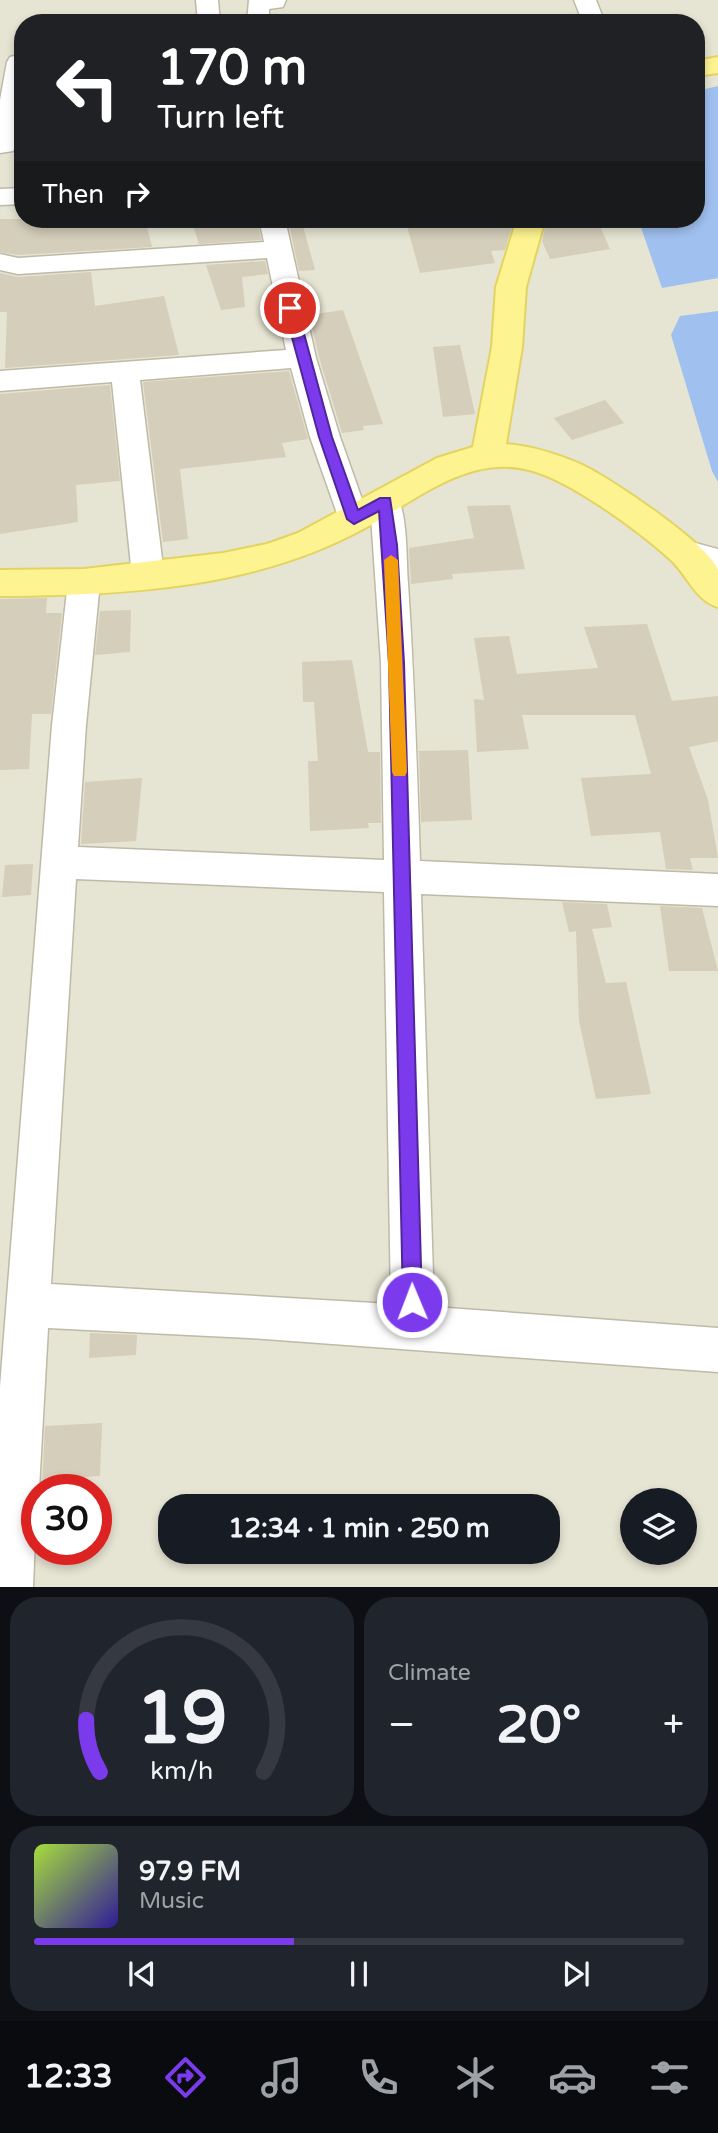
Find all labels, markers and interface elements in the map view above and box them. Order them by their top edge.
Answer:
text: 170 m [157,39,307,98]
icon: left [42,42,133,133]
text: Turn left [157,99,284,137]
icon: right [118,175,156,213]
text: Then [42,179,104,210]
pin [260,278,320,338]
icon: arrive [271,289,309,327]
position arrow [375,1265,449,1339]
speed limit sign: 30 [21,1474,112,1565]
map controls [620,1488,697,1565]
button: layers [620,1488,697,1565]
text: 12:34 · 1 min · 250 m [228,1513,490,1544]
text: Climate [388,1659,471,1687]
text: 19 [136,1676,228,1764]
text: 20° [496,1694,581,1757]
text: − [388,1702,415,1748]
text: + [663,1702,684,1748]
text: km/h [151,1756,213,1786]
text: 97.9 FM [139,1856,241,1887]
text: Music [139,1887,204,1915]
icon: previous [123,1955,161,1993]
icon: pause [340,1955,378,1993]
icon: next [557,1955,595,1993]
icon: directions [161,2053,210,2102]
icon: music [257,2053,306,2102]
icon: phone [354,2053,403,2102]
icon: climate [451,2053,500,2102]
icon: car [548,2053,597,2102]
icon: filters [645,2053,694,2102]
text: 12:33 [24,2058,113,2096]

